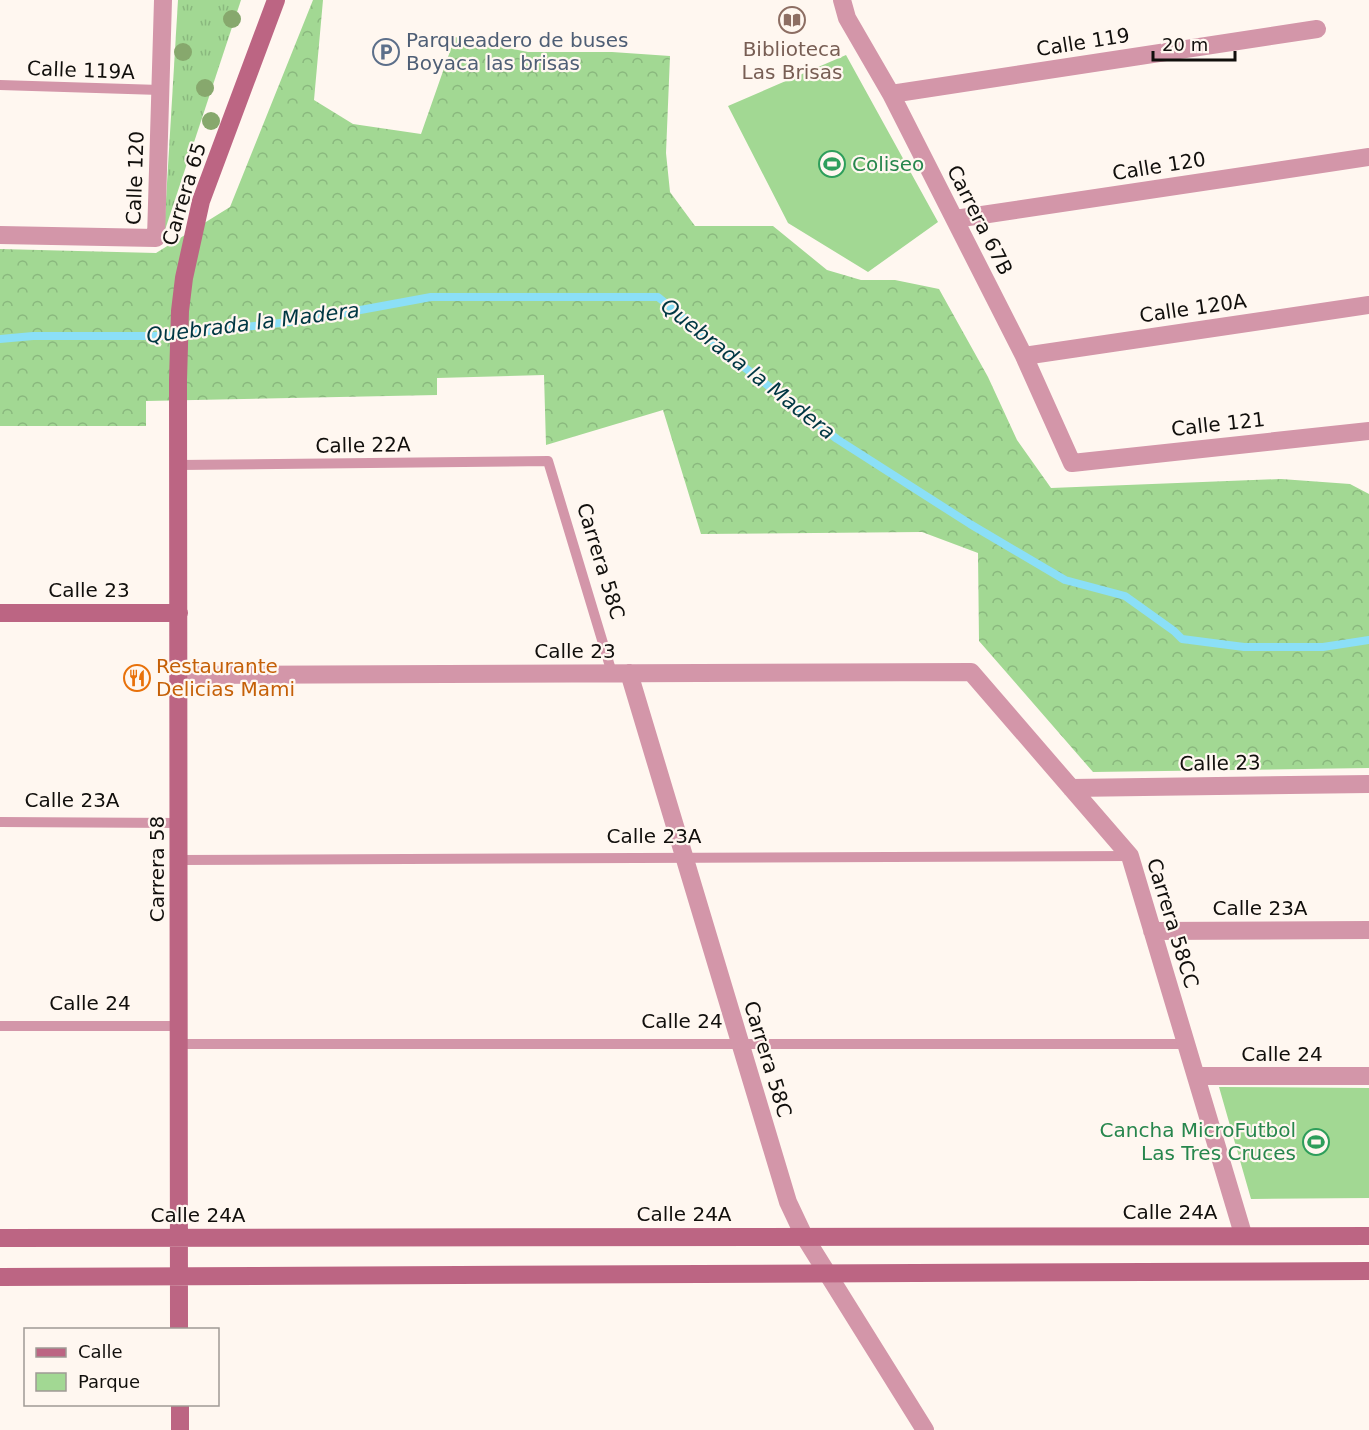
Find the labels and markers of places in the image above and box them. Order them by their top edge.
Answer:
library icon: Biblioteca Las Brisas [777,5,807,35]
place label: Parqueadero de buses Boyaca las brisas [406,28,628,75]
parking icon: Parqueadero de buses Boyaca las brisas [371,37,401,67]
place label: Biblioteca Las Brisas [742,37,842,84]
sports icon: Coliseo [817,149,847,179]
place label: Coliseo [852,152,924,176]
place label: Restaurante Delicias Mami [156,654,295,701]
restaurant icon: Restaurante Delicias Mami [122,663,152,693]
place label: Cancha MicroFutbol Las Tres Cruces [1100,1118,1296,1165]
sports icon: Cancha MicroFutbol Las Tres Cruces [1301,1127,1331,1157]

